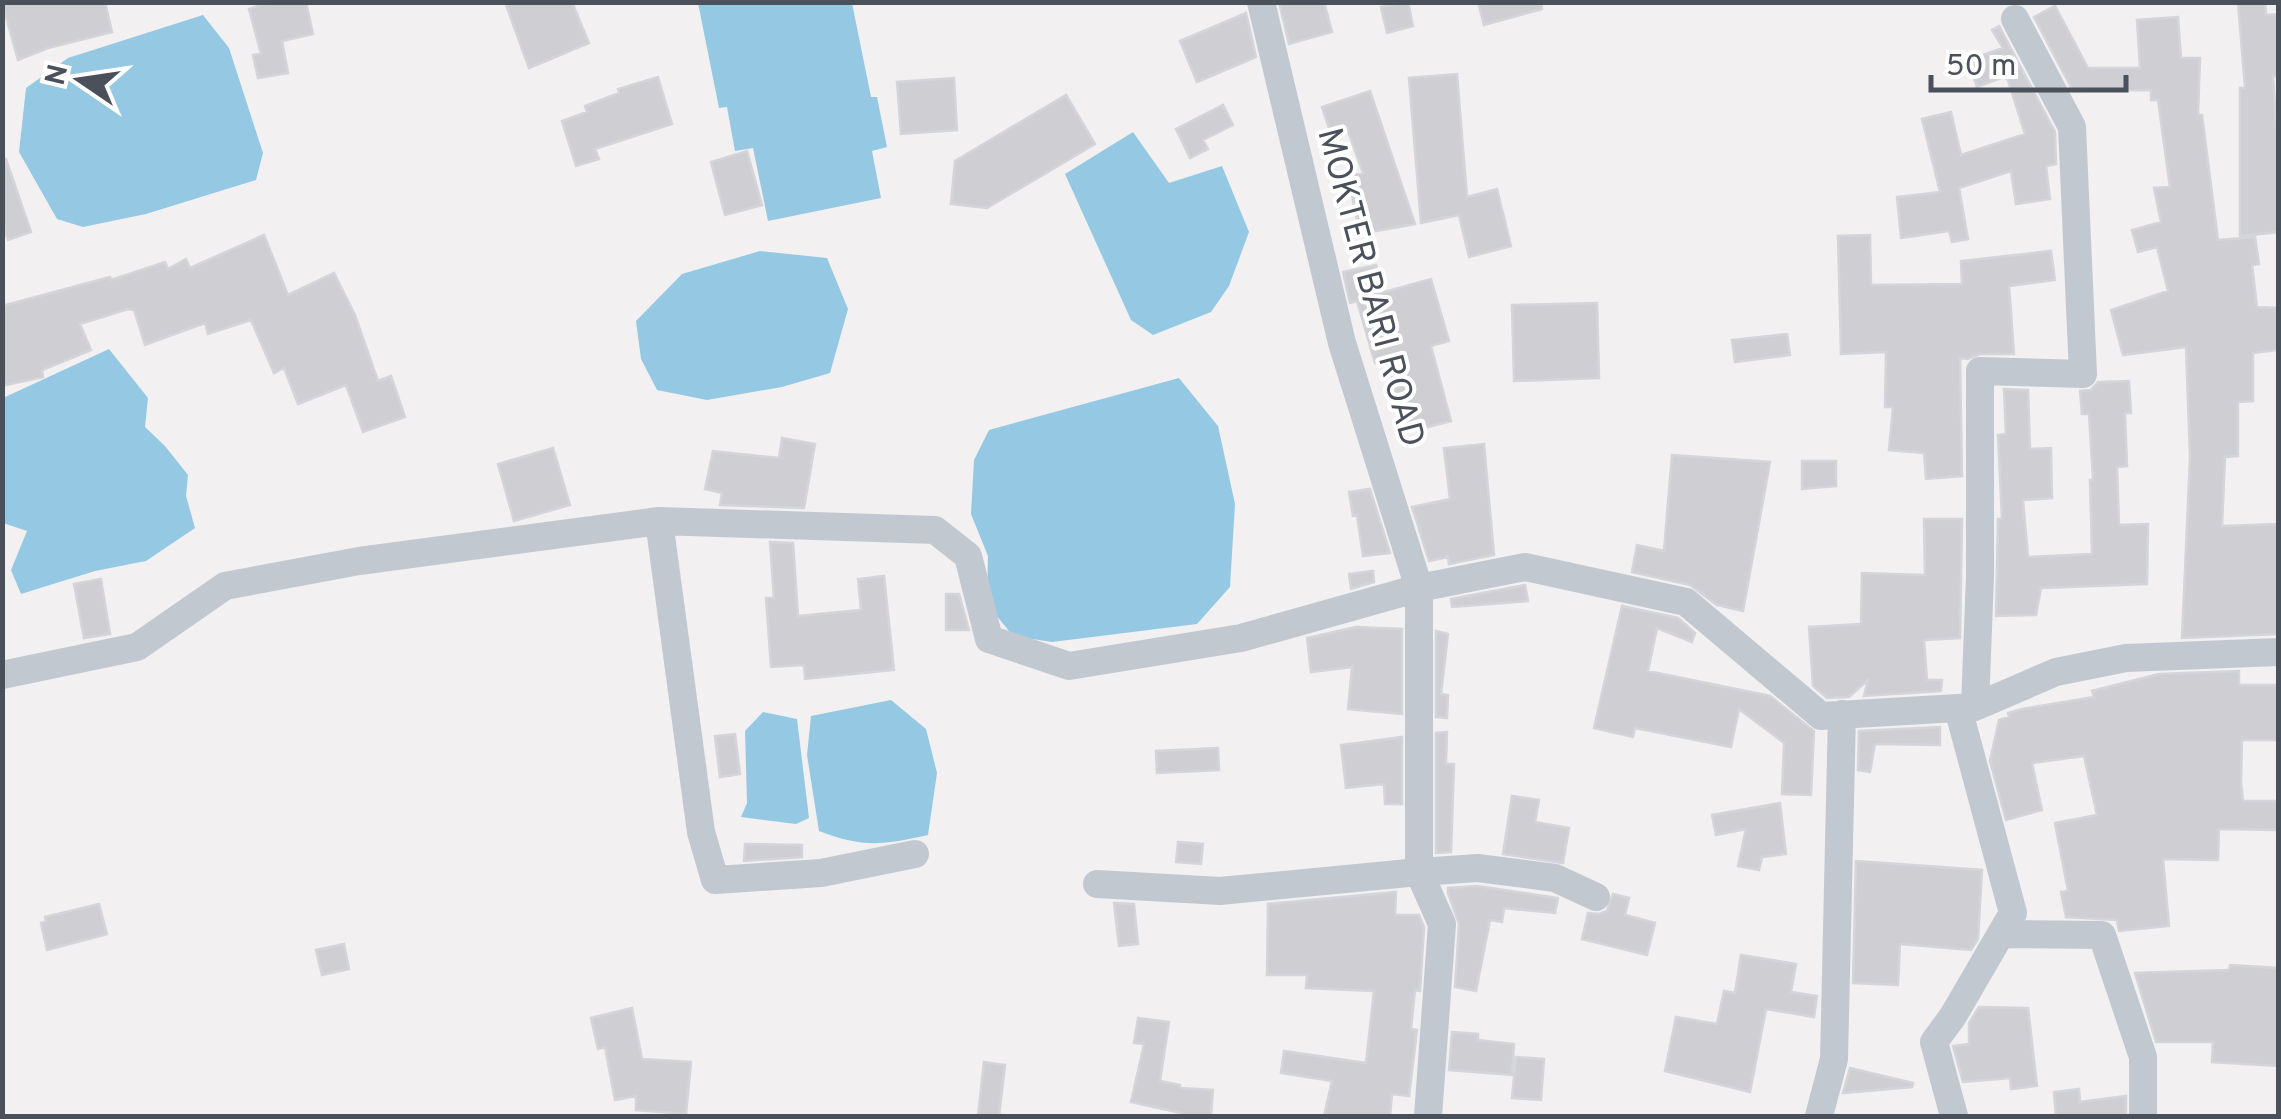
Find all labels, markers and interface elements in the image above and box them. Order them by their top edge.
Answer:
north arrow [30,30,130,130]
scale bar [1931,30,2126,92]
text: 50 m [1946,49,2016,86]
text: N [39,61,78,89]
street label: MOKTER BARI ROAD [1305,123,1433,452]

